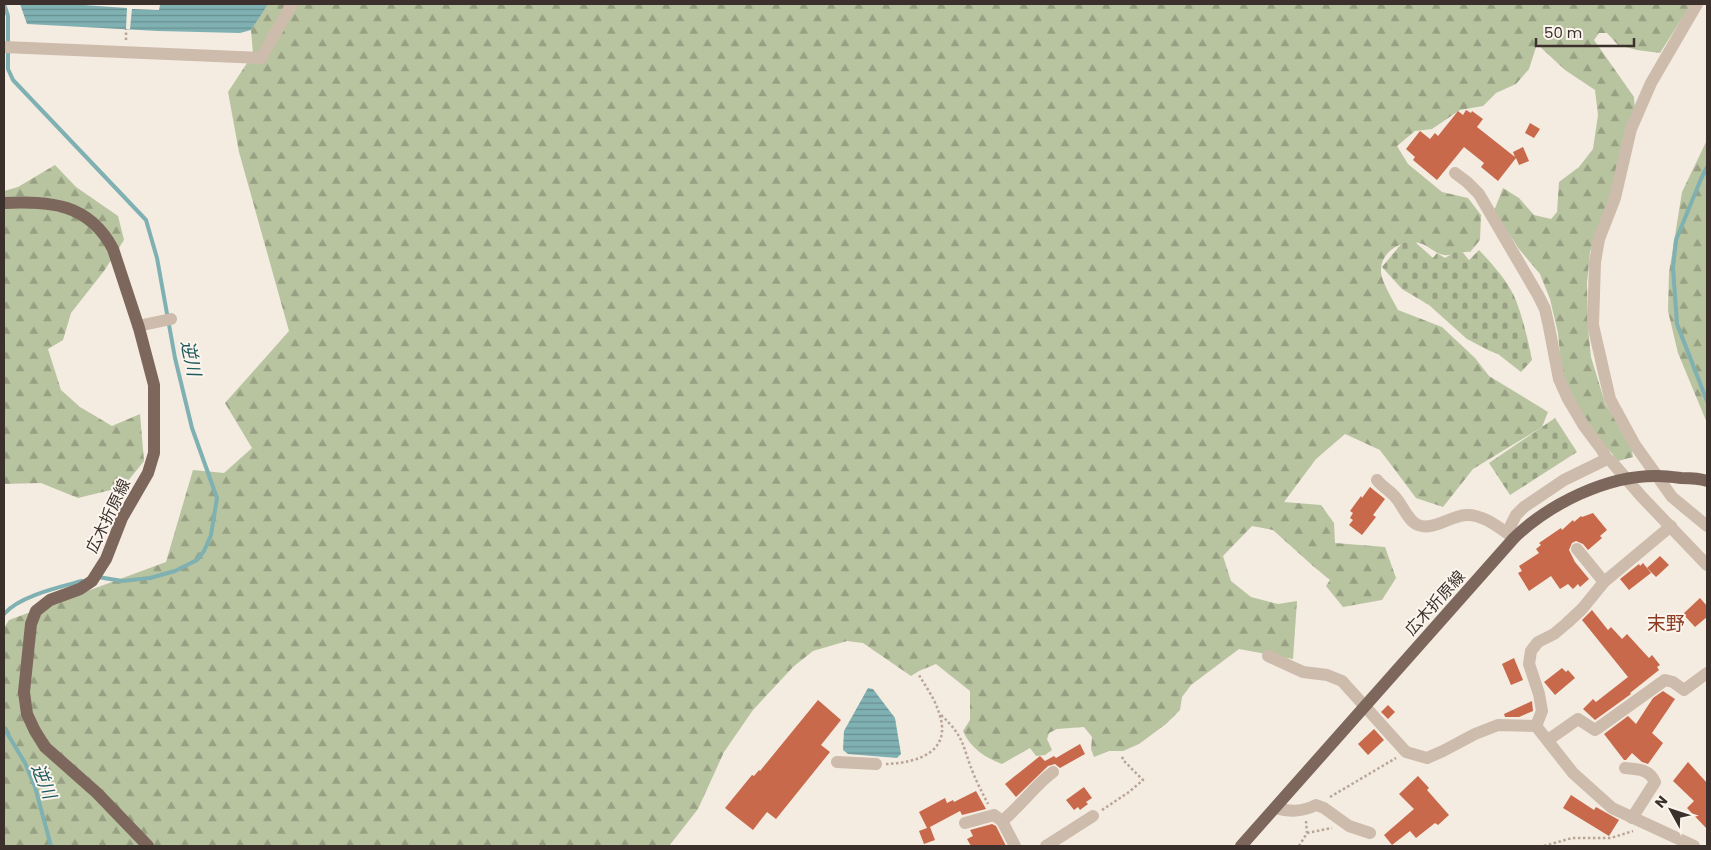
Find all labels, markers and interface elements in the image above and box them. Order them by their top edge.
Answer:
scale bar [1536,15,1634,47]
text: 50 m [1544,22,1582,43]
water label: 逆川 [175,338,207,380]
street label: 広木折原線 [80,475,136,557]
street label: 広木折原線 [1400,566,1470,640]
district label: 末野 [1647,610,1685,637]
water label: 逆川 [26,760,63,804]
north arrow [1646,785,1696,835]
text: N [1650,791,1672,812]

